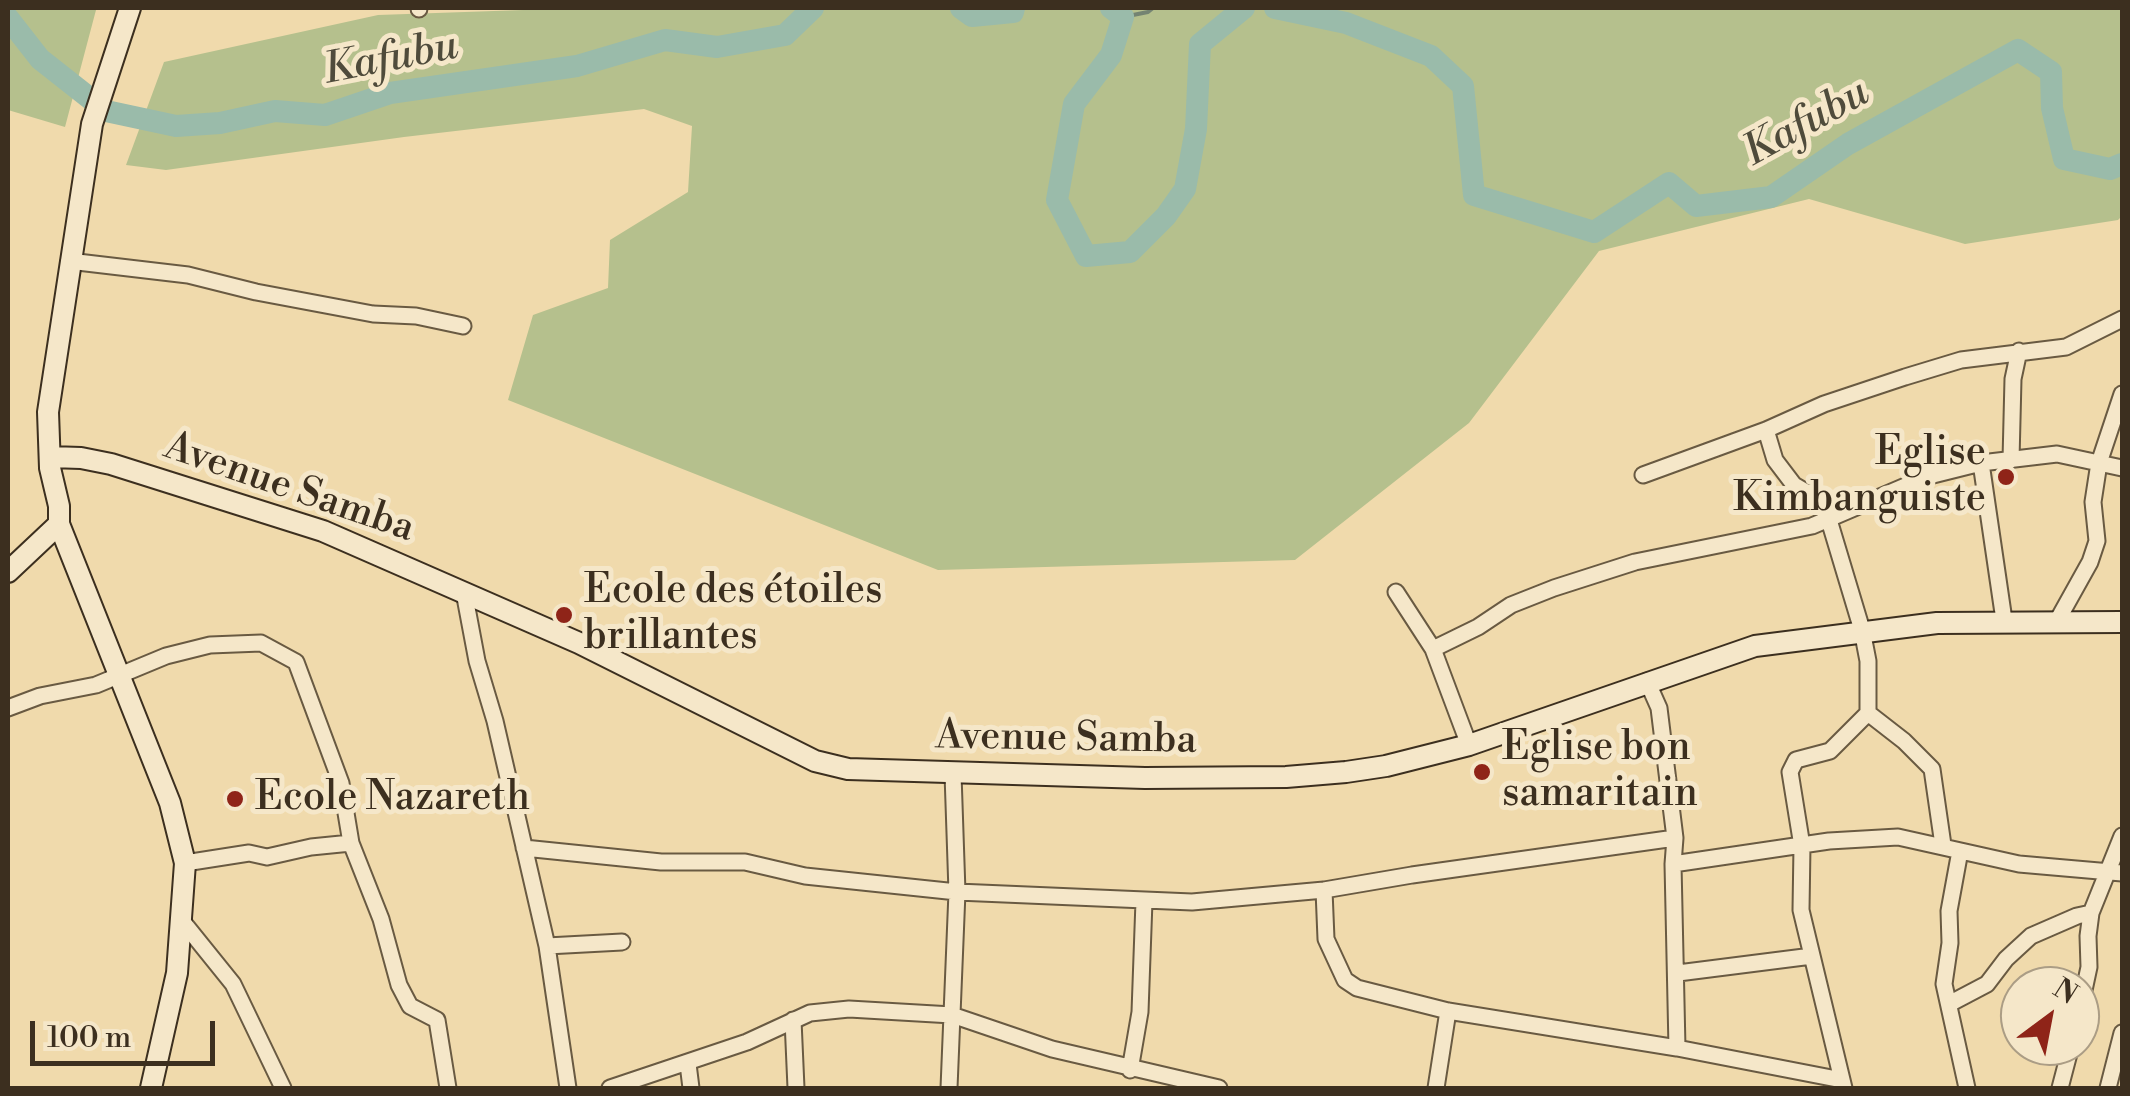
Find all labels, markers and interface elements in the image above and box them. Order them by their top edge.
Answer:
water label: Kafubu [319,22,463,98]
water label: Kafubu [1735,69,1879,179]
street label: Avenue Samba [158,424,420,554]
place label: Eglise Kimbanguiste [1733,430,1986,524]
marker: Eglise Kimbanguiste [1995,466,2017,488]
place label: Ecole des étoiles brillantes [584,568,882,662]
marker: Ecole des étoiles brillantes [553,604,575,626]
street label: Avenue Samba [935,714,1197,766]
place label: Eglise bon samaritain [1502,725,1698,819]
marker: Eglise bon samaritain [1471,761,1493,783]
place label: Ecole Nazareth [255,775,530,823]
marker: Ecole Nazareth [224,788,246,810]
north arrow [2000,966,2100,1066]
text: N [2046,971,2084,1013]
scale bar [35,1001,220,1063]
text: 100 m [47,1019,131,1057]

